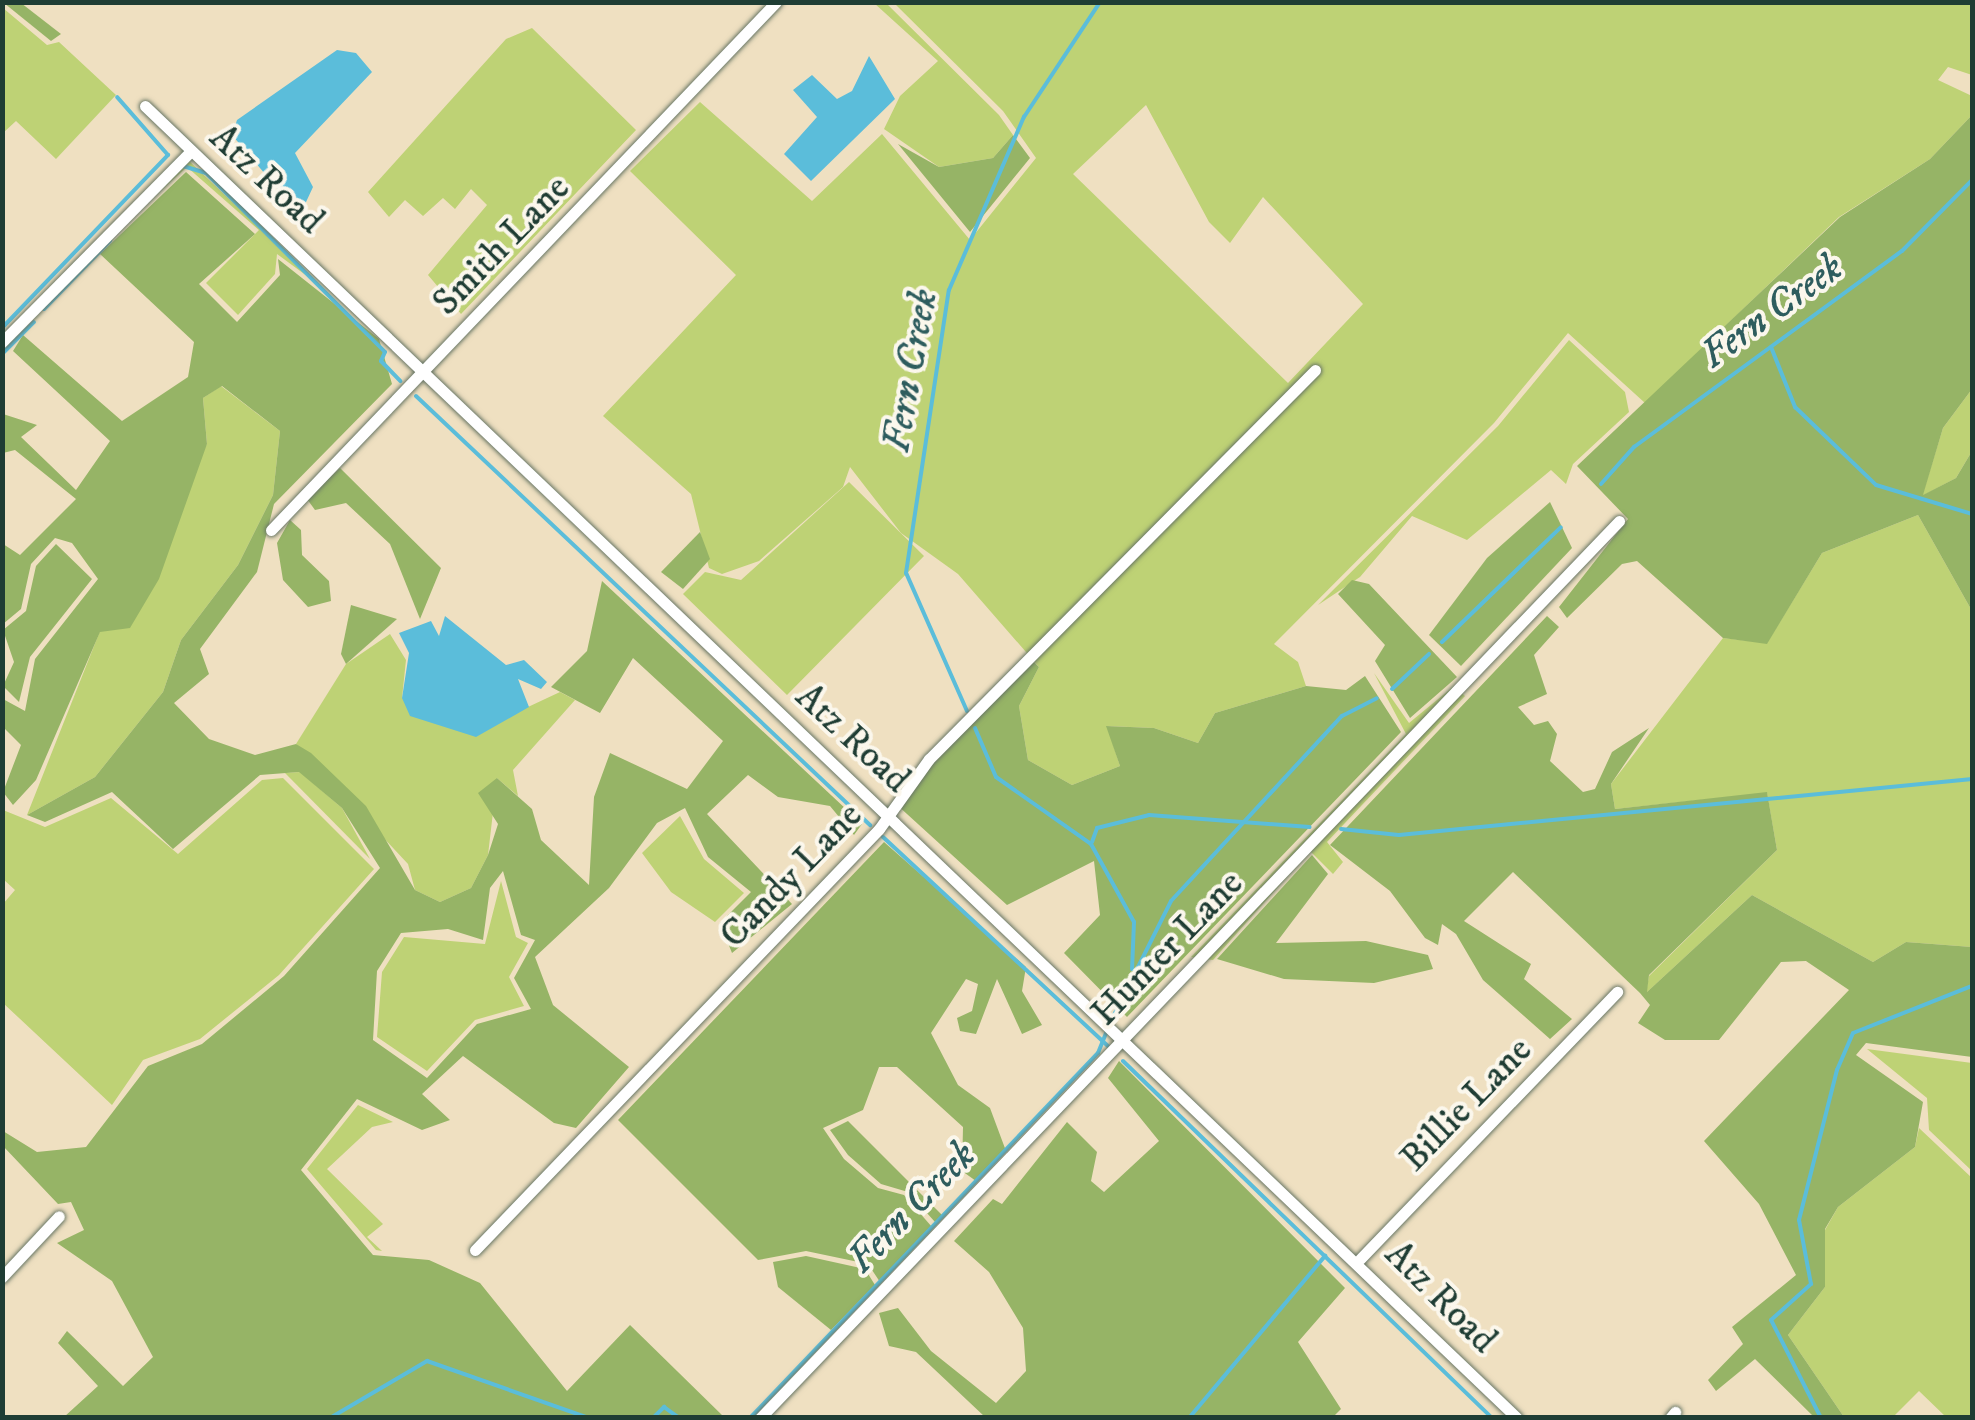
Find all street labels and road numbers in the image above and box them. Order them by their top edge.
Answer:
street label: Atz Road [199,116,333,244]
street label: Smith Lane [424,166,580,326]
street label: Atz Road [785,675,919,803]
street label: Candy Lane [711,794,873,958]
street label: Hunter Lane [1083,862,1253,1036]
street label: Billie Lane [1392,1028,1542,1182]
street label: Atz Road [1374,1232,1506,1364]

